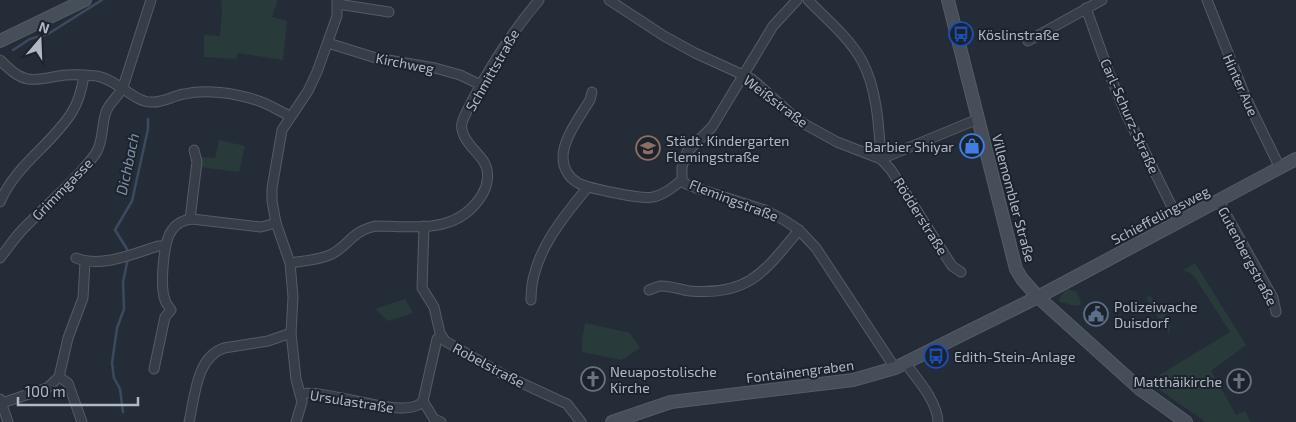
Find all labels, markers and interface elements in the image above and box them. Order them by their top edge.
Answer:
north arrow [15,15,65,65]
text: N [37,18,52,37]
bus stop icon: Köslinstraße [948,21,974,47]
street label: Schmittstraße [462,26,522,114]
place label: Köslinstraße [978,26,1060,43]
street label: Kirchweg [374,49,436,77]
street label: Hinter Aue [1220,51,1262,119]
street label: Carl-Schurz-Straße [1097,56,1163,176]
street label: Weißstraße [740,71,812,131]
water label: Dichbach [112,131,142,197]
place label: Städt. Kindergarten Flemingstraße [666,132,789,165]
street label: Villemombler Straße [989,132,1039,264]
shop icon: Barbier Shiyar [959,133,985,159]
school or university icon: Städt. Kindergarten Flemingstraße [635,135,661,161]
place label: Barbier Shiyar [865,138,954,155]
street label: Grimmgasse [28,154,96,224]
street label: Rödderstraße [890,174,952,258]
street label: Flemingstraße [687,175,781,225]
street label: Schieffelingsweg [1108,182,1212,248]
street label: Gutenbergstraße [1215,204,1281,308]
place label: Polizeiwache Duisdorf [1114,298,1198,331]
public building icon: Polizeiwache Duisdorf [1083,301,1109,327]
street label: Robelstraße [450,339,528,391]
bus stop icon: Edith-Stein-Anlage [923,343,949,369]
place label: Edith-Stein-Anlage [954,348,1075,365]
street label: Fontainengraben [745,356,855,386]
place label: Neuapostolische Kirche [610,363,717,396]
church icon: Neuapostolische Kirche [580,366,606,392]
church icon: Matthäikirche [1226,368,1252,394]
place label: Matthäikirche [1134,373,1222,390]
scale bar [18,374,138,406]
text: 100 m [25,382,66,400]
street label: Ursulastraße [309,386,395,416]

